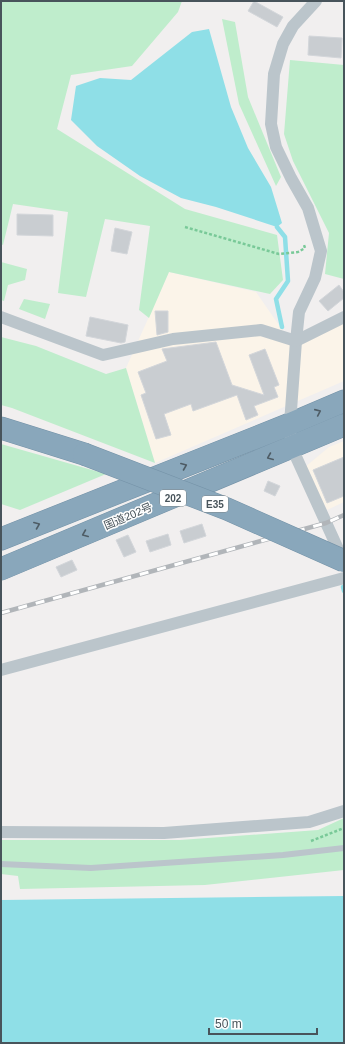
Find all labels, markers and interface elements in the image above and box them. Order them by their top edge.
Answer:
one-way arrow [313,409,321,417]
one-way arrow [266,453,273,461]
one-way arrow [181,463,188,471]
road number: 202 [160,490,186,506]
road number: E35 [202,496,228,512]
street label: 国道202号 [102,500,154,532]
one-way arrow [34,521,41,529]
one-way arrow [81,529,89,537]
scale bar [209,1010,317,1036]
text: 50 m [215,1017,242,1031]

